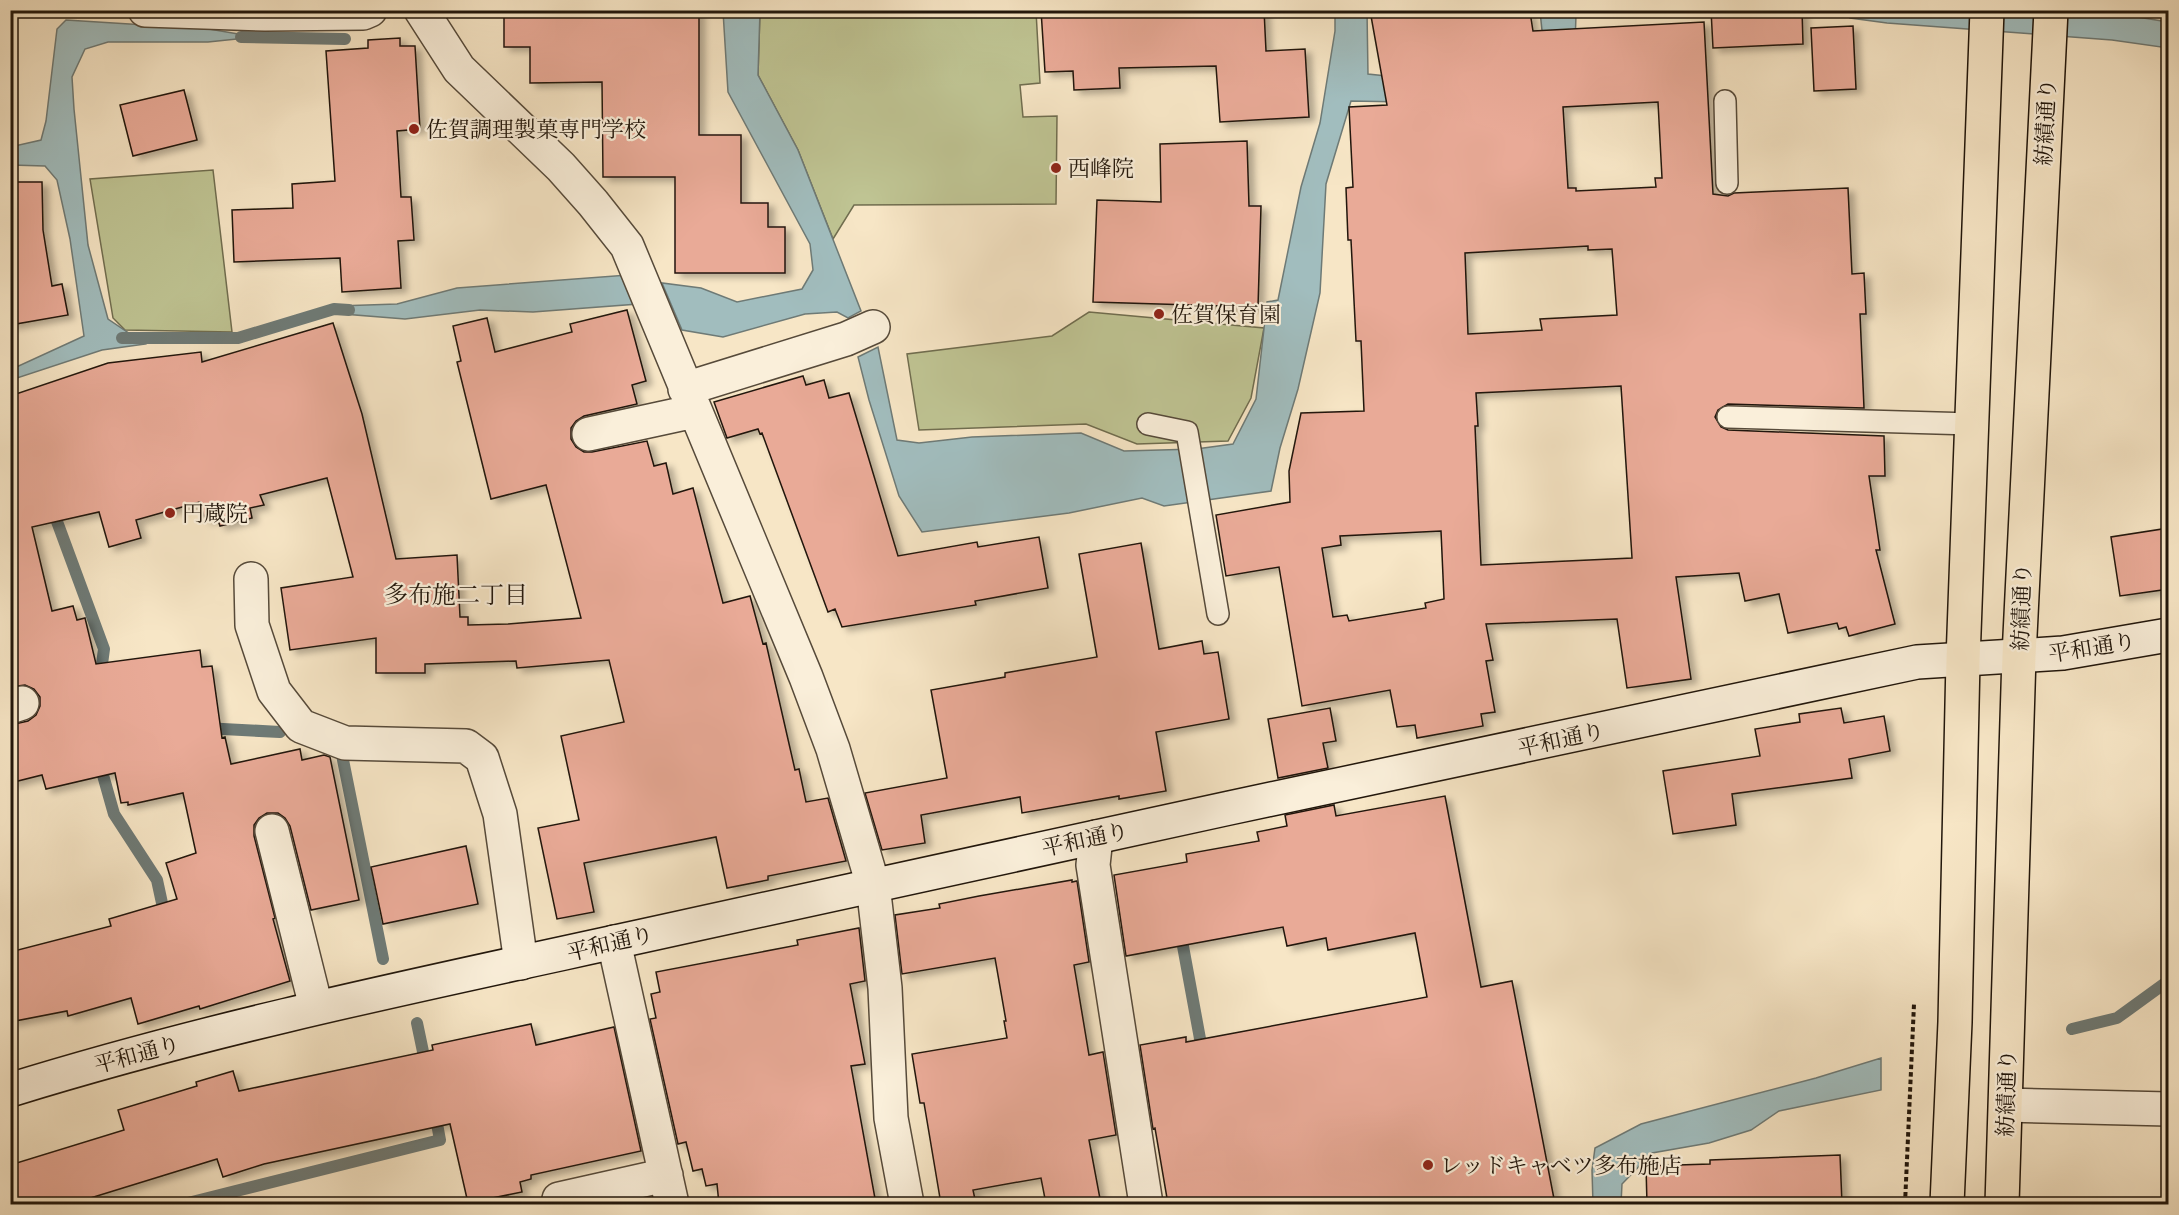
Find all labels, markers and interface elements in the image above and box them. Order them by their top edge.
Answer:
street label: 紡績通り [2030,77,2066,167]
place label: 佐賀調理製菓専門学校 [426,116,646,148]
marker: 佐賀調理製菓専門学校 [407,122,421,136]
place label: 西峰院 [1068,155,1134,187]
marker: 西峰院 [1049,161,1063,175]
place label: 佐賀保育園 [1171,301,1281,333]
marker: 佐賀保育園 [1152,307,1166,321]
place label: 円蔵院 [182,500,248,532]
marker: 円蔵院 [163,506,177,520]
street label: 紡績通り [2006,563,2042,652]
district label: 多布施二丁目 [384,580,528,614]
street label: 平和通り [2047,627,2138,673]
street label: 平和通り [1515,717,1608,767]
street label: 平和通り [1039,817,1132,867]
street label: 平和通り [564,920,657,971]
street label: 平和通り [91,1030,184,1084]
street label: 紡績通り [1991,1049,2027,1138]
place label: レッドキャベツ多布施店 [1440,1152,1682,1184]
marker: レッドキャベツ多布施店 [1421,1158,1435,1172]

